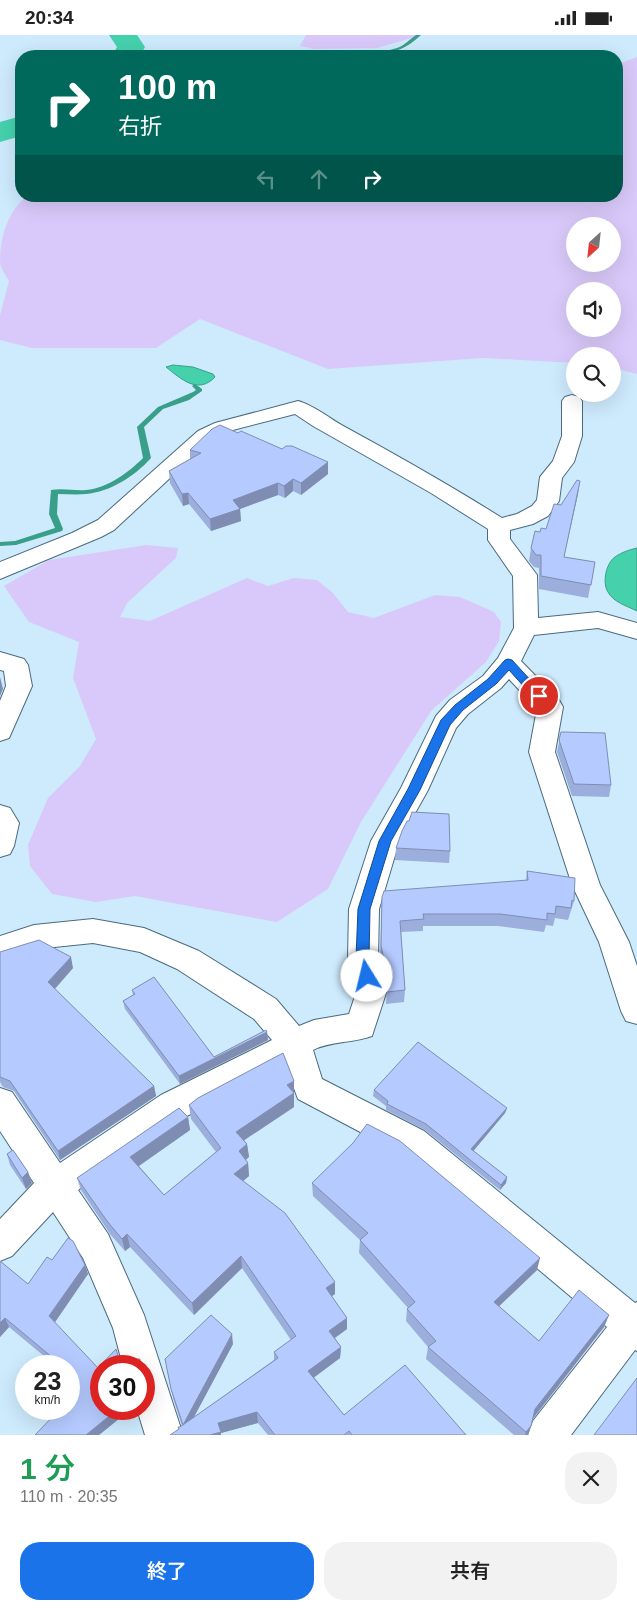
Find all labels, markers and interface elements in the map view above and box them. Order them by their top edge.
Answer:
text: 20:34 [25,7,74,28]
text: 100 m [118,67,217,106]
icon: right [35,70,100,135]
text: 右折 [118,114,162,139]
icon: left [252,165,280,193]
icon: ahead [305,165,333,193]
icon: right [358,165,386,193]
north arrow [566,217,621,273]
map controls [566,217,621,402]
button: sound [566,282,621,337]
button: search [566,347,621,402]
pin [518,675,560,717]
icon: arrive [525,682,553,710]
position arrow [340,949,392,1001]
speed limit sign: 30 [90,1355,155,1420]
text: 23 [34,1367,61,1395]
text: km/h [34,1393,61,1407]
text: 1 分 [20,1452,75,1485]
button: close [565,1452,617,1504]
text: 110 m · 20:35 [20,1488,118,1505]
button: 終了 [20,1542,314,1600]
button: 共有 [324,1542,617,1600]

